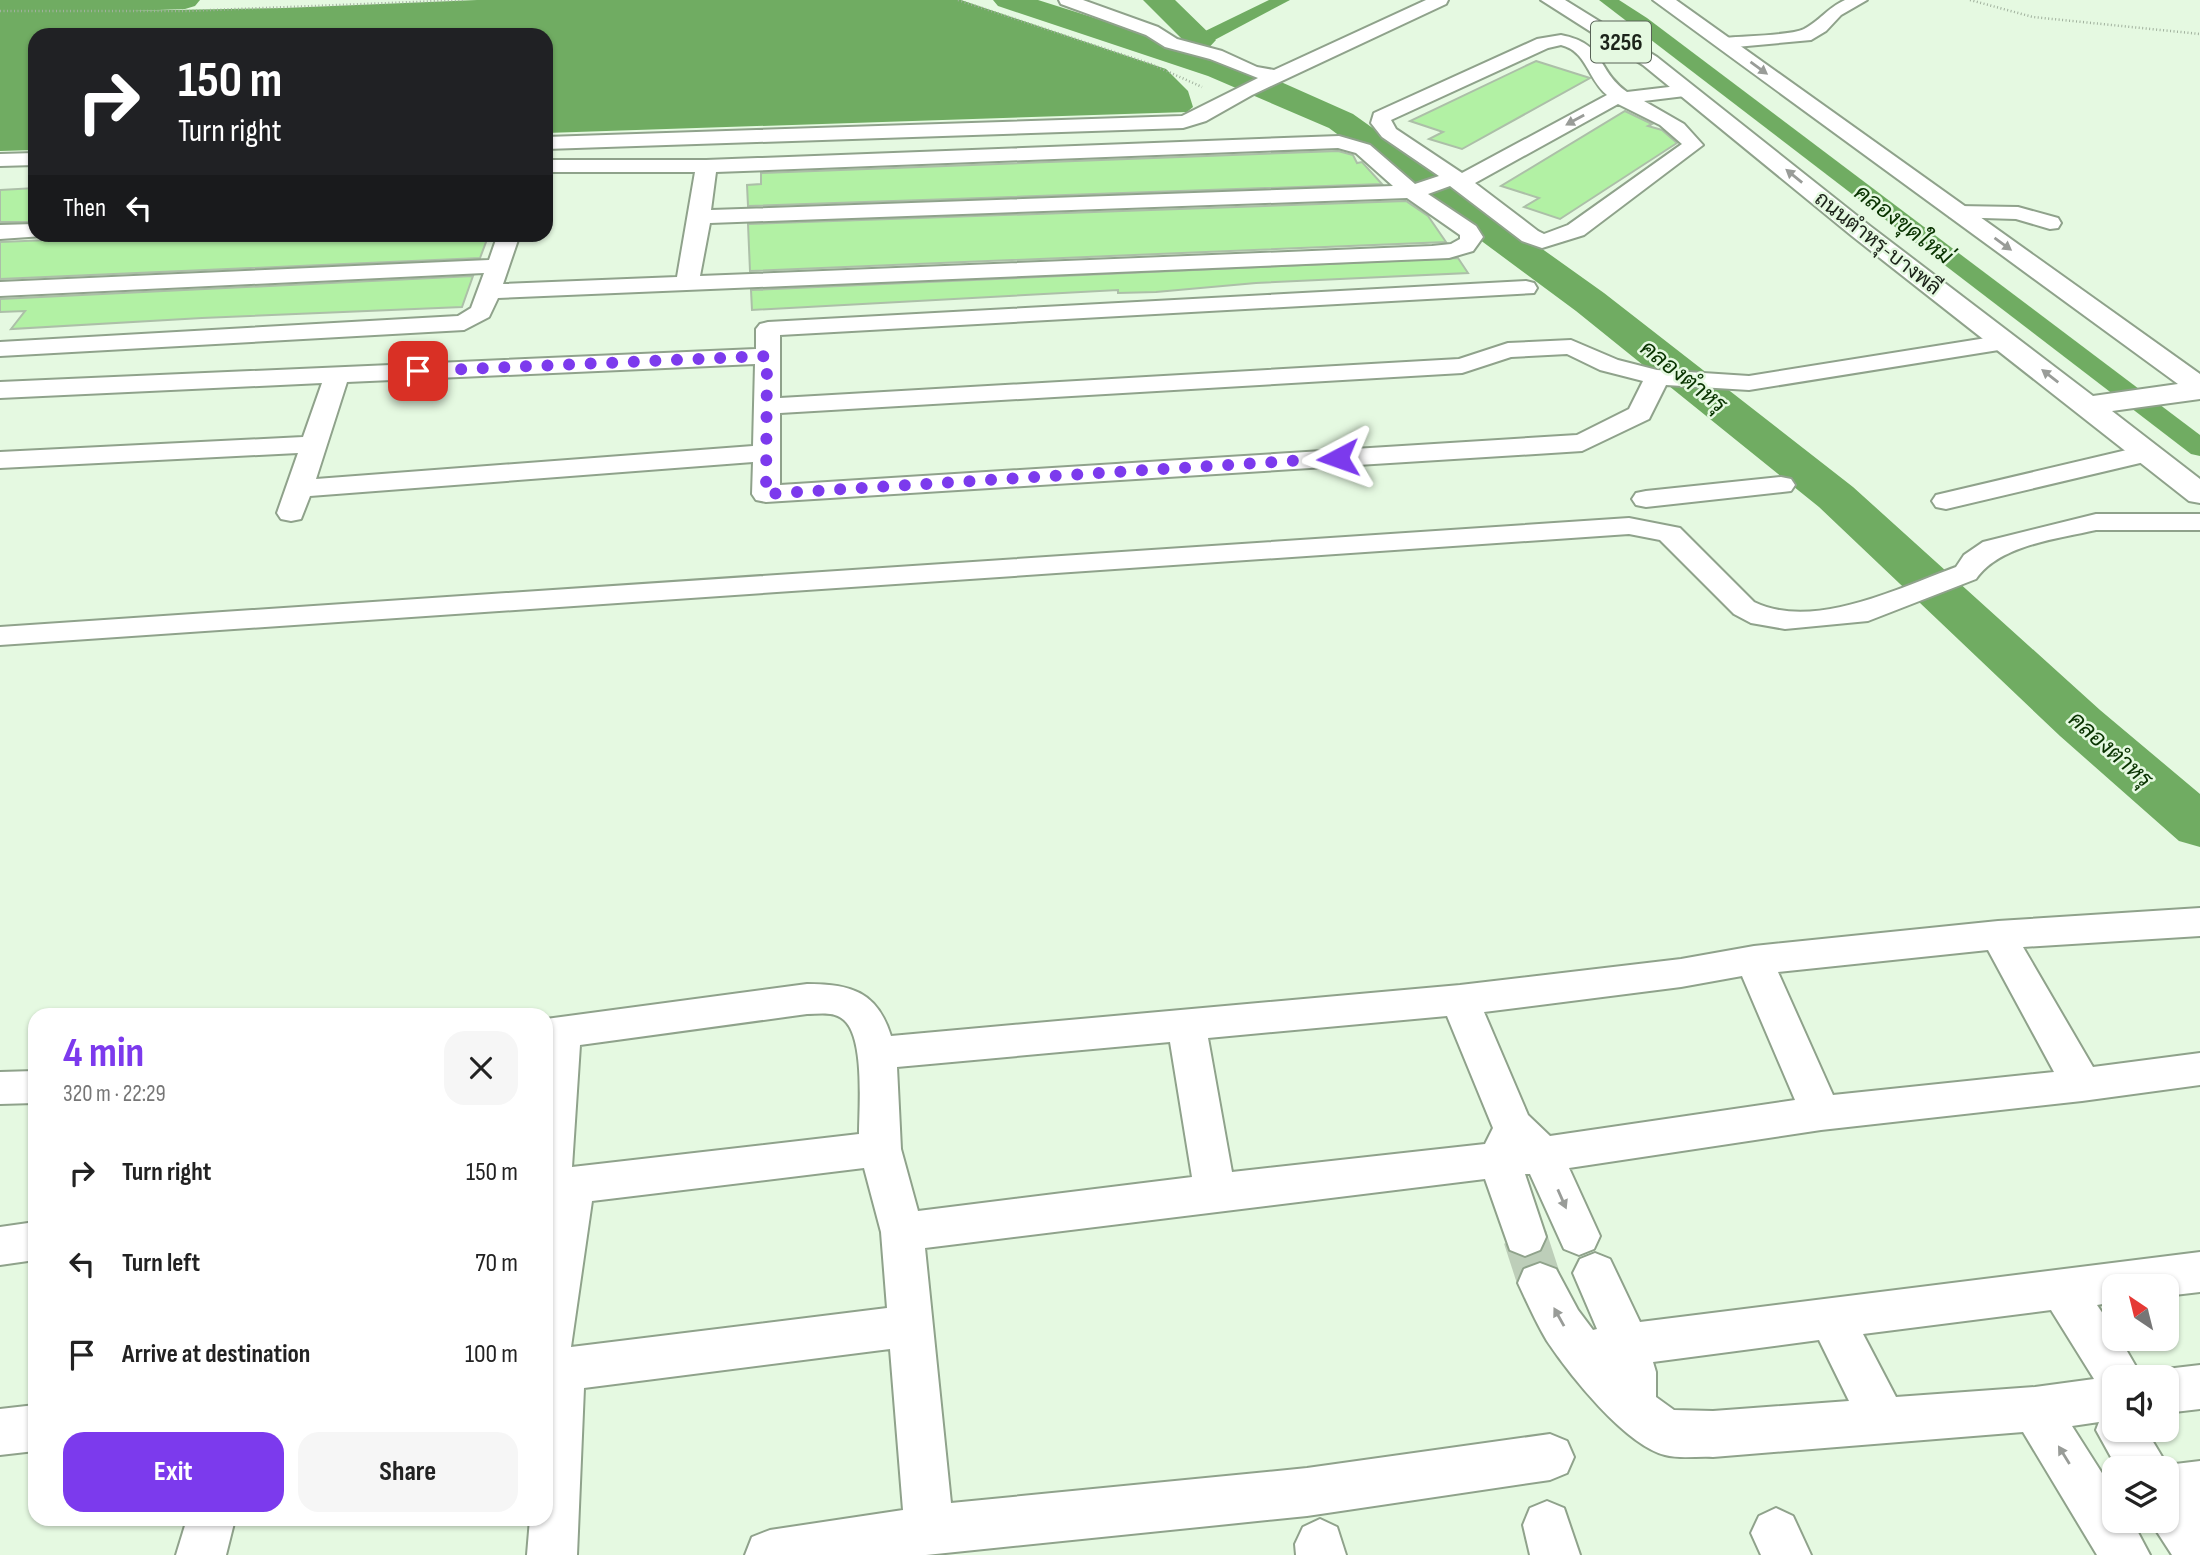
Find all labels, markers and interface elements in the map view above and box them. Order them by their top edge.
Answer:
road number: 3256 [1591,22,1651,62]
text: 150 m [178,52,282,111]
icon: right [63,56,154,147]
one-way arrow [1750,60,1768,74]
text: Turn right [178,112,282,151]
one-way arrow [1565,114,1585,126]
one-way arrow [1785,168,1803,183]
water label: คลองขุดใหม่ [1848,176,1961,272]
street label: ถนนตำหรุ-บางพลี [1809,185,1947,301]
icon: left [120,189,158,227]
text: Then [63,193,106,224]
one-way arrow [1994,237,2012,251]
water label: คลองตำหรุ [1634,334,1734,421]
pin [388,341,448,401]
icon: arrive [399,352,437,390]
one-way arrow [2041,370,2059,384]
position arrow [1301,421,1375,495]
water label: คลองตำหรุ [2062,705,2159,795]
text: 4 min [63,1028,144,1079]
button: close [444,1031,518,1105]
text: 320 m · 22:29 [63,1080,166,1108]
icon: right [63,1154,101,1192]
text: Turn right [122,1157,211,1188]
text: 150 m [466,1157,518,1188]
one-way arrow [1556,1189,1568,1209]
icon: left [63,1245,101,1283]
text: Turn left [122,1248,200,1279]
text: 70 m [475,1248,518,1279]
north arrow [2102,1274,2179,1351]
map controls [2102,1274,2179,1533]
one-way arrow [1553,1308,1565,1327]
icon: arrive [63,1336,101,1374]
text: Arrive at destination [122,1339,310,1370]
text: 100 m [465,1339,518,1370]
button: sound [2102,1365,2179,1442]
button: Exit [63,1432,284,1512]
button: Share [298,1432,518,1512]
one-way arrow [2057,1446,2070,1465]
button: layers [2102,1456,2179,1533]

